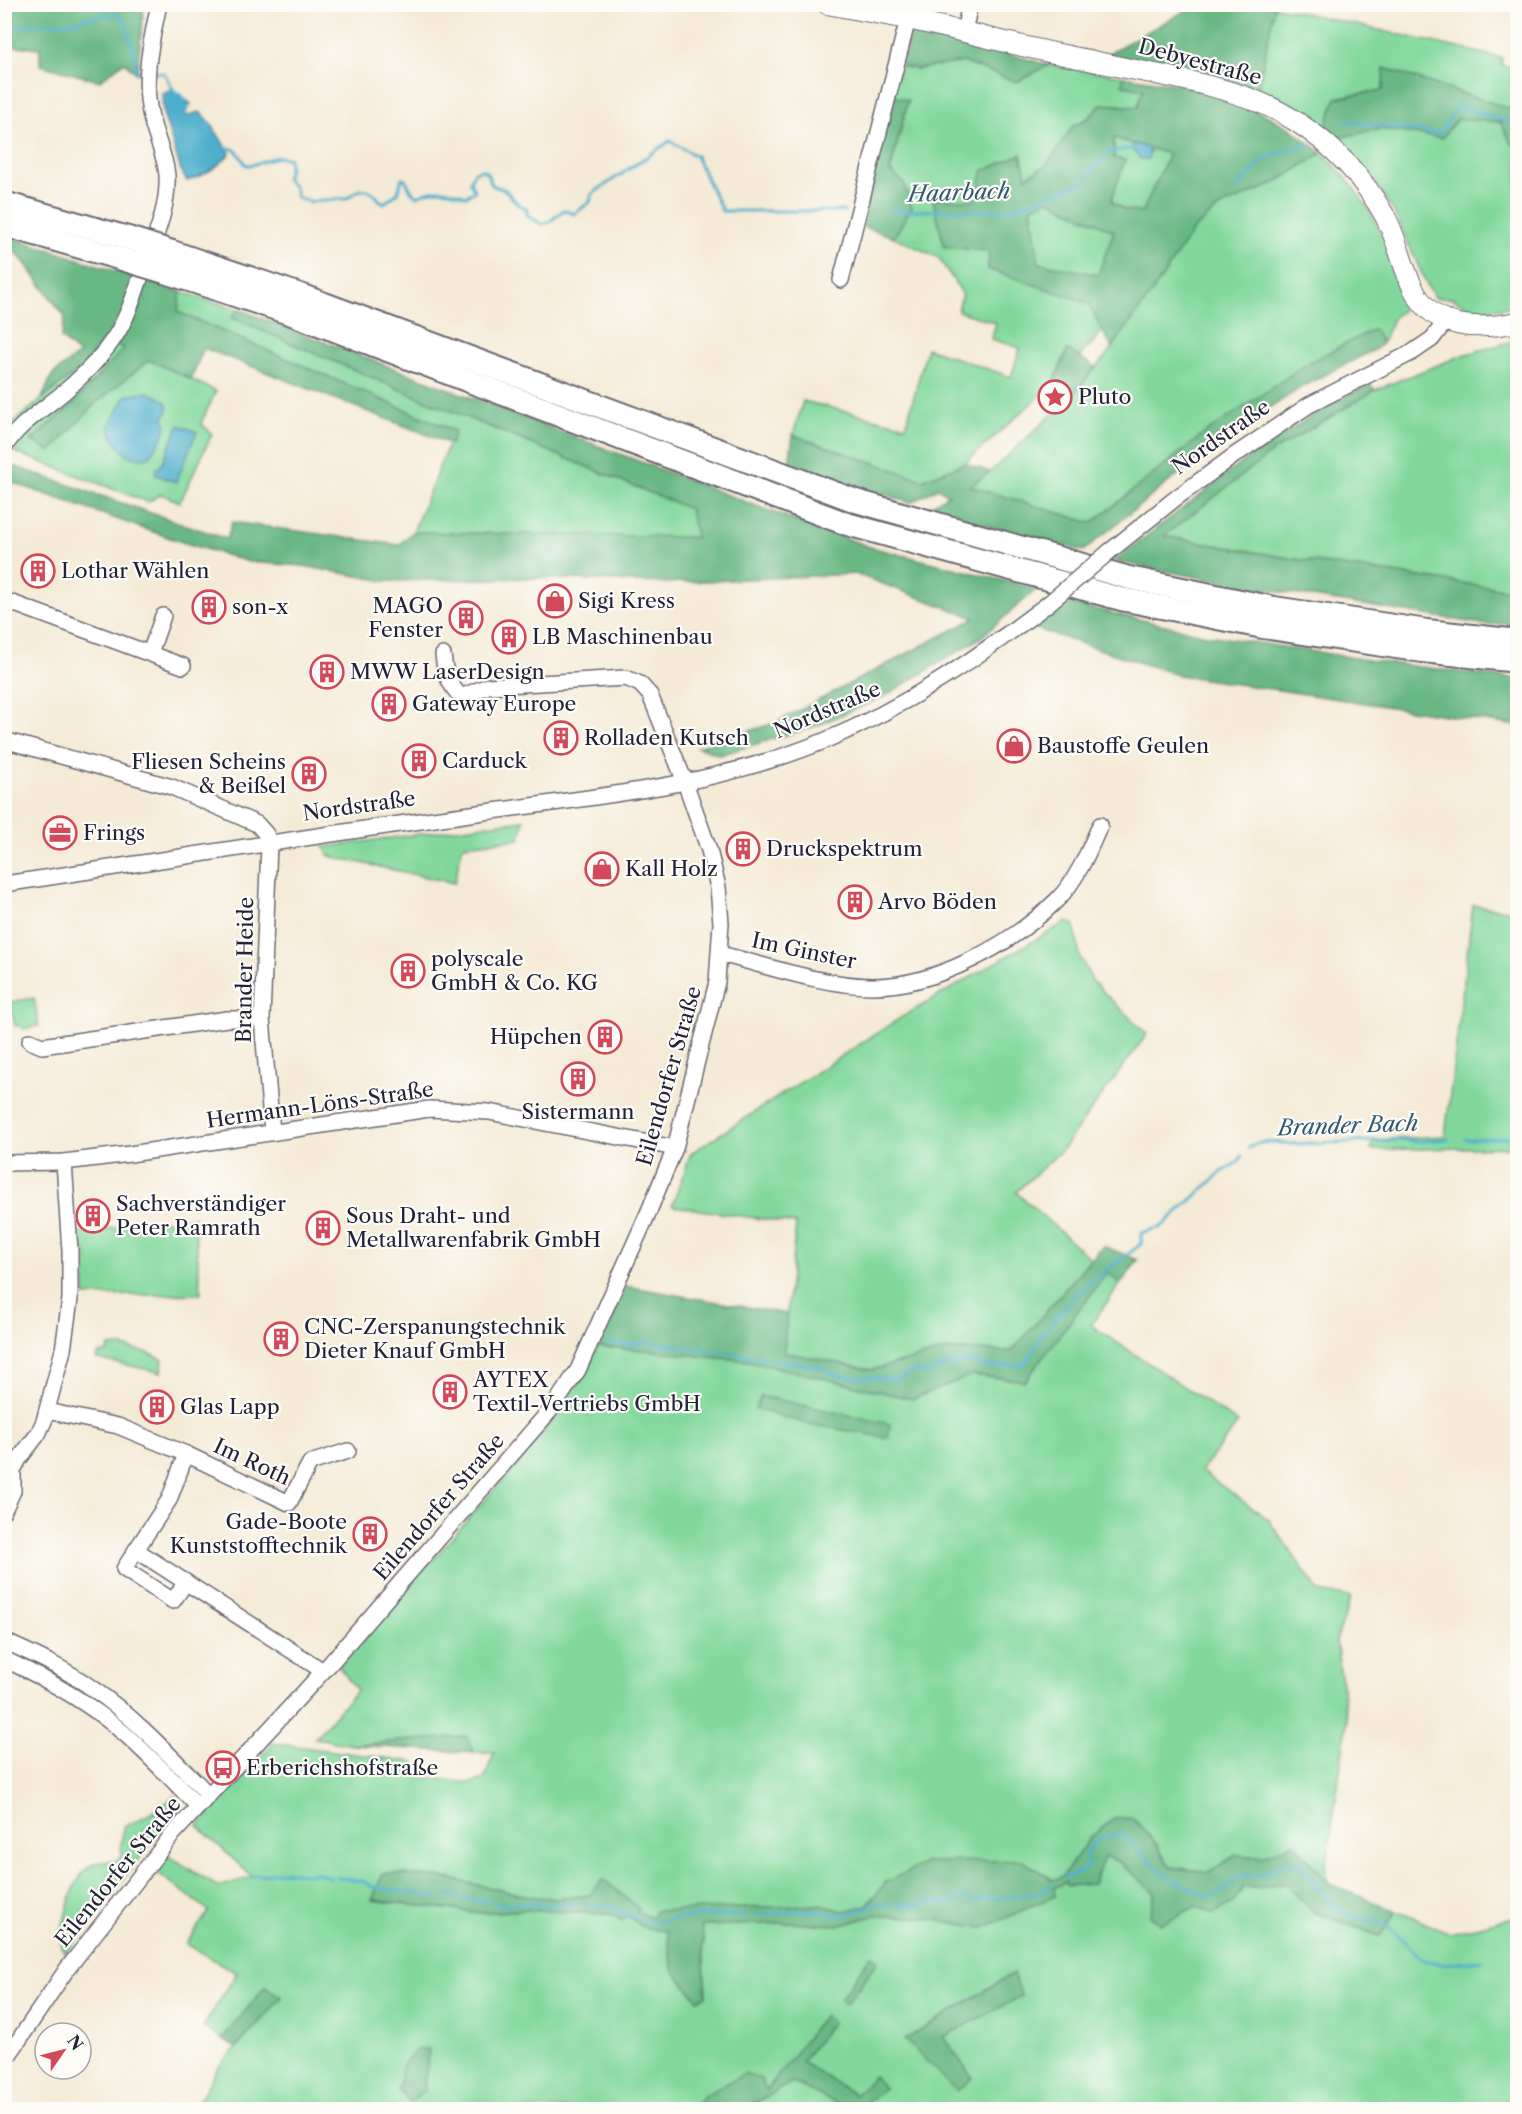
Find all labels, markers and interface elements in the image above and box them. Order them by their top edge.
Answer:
street label: Debyestraße [1136,33,1264,90]
water label: Haarbach [905,177,1011,208]
place icon: Pluto [1037,379,1073,415]
place label: Pluto [1078,384,1131,409]
street label: Nordstraße [1167,394,1274,479]
building icon: Lothar Wählen [20,553,56,589]
place label: Lothar Wählen [61,558,209,583]
shop icon: Sigi Kress [537,583,573,619]
place label: Sigi Kress [578,588,675,613]
building icon: son-x [191,589,227,625]
place label: MAGO Fenster [368,593,443,642]
place label: son-x [232,594,289,619]
building icon: MAGO Fenster [448,600,484,636]
building icon: LB Maschinenbau [491,619,527,655]
place label: LB Maschinenbau [532,624,713,649]
building icon: MWW LaserDesign [309,654,345,690]
place label: MWW LaserDesign [350,659,545,684]
street label: Nordstraße [770,676,884,743]
building icon: Gateway Europe [371,686,407,722]
place label: Gateway Europe [412,691,576,716]
building icon: Rolladen Kutsch [543,720,579,756]
place label: Rolladen Kutsch [584,725,749,750]
shop icon: Baustoffe Geulen [996,728,1032,764]
place label: Baustoffe Geulen [1037,733,1209,758]
building icon: Carduck [401,743,437,779]
place label: Carduck [442,748,528,773]
place label: Fliesen Scheins & Beißel [131,749,286,798]
building icon: Fliesen Scheins & Beißel [291,756,327,792]
street label: Nordstraße [301,785,417,826]
office icon: Frings [42,815,78,851]
place label: Frings [83,820,145,845]
building icon: Druckspektrum [725,831,761,867]
place label: Druckspektrum [766,836,923,861]
shop icon: Kall Holz [584,851,620,887]
place label: Kall Holz [625,856,718,881]
building icon: Arvo Böden [837,884,873,920]
place label: Arvo Böden [877,889,997,914]
street label: Brander Heide [231,897,258,1043]
street label: Im Ginster [749,927,859,974]
place label: polyscale GmbH & Co. KG [431,946,598,995]
building icon: polyscale GmbH & Co. KG [390,953,426,989]
street label: Eilendorfer Straße [631,983,706,1169]
building icon: Hüpchen [587,1019,623,1055]
place label: Hüpchen [490,1024,582,1049]
building icon: Sistermann [560,1061,596,1097]
street label: Hermann-Löns-Straße [205,1076,435,1133]
place label: Sistermann [522,1099,634,1124]
water label: Brander Bach [1275,1110,1419,1142]
place label: Sachverständiger Peter Ramrath [116,1191,286,1240]
building icon: Sachverständiger Peter Ramrath [75,1198,111,1234]
place label: Sous Draht- und Metallwarenfabrik GmbH [346,1203,601,1252]
building icon: Sous Draht- und Metallwarenfabrik GmbH [305,1210,341,1246]
place label: CNC-Zerspanungstechnik Dieter Knauf GmbH [304,1314,566,1363]
building icon: CNC-Zerspanungstechnik Dieter Knauf GmbH [263,1321,299,1357]
place label: AYTEX Textil-Vertriebs GmbH [472,1367,701,1416]
building icon: AYTEX Textil-Vertriebs GmbH [432,1374,468,1410]
building icon: Glas Lapp [139,1389,175,1425]
place label: Glas Lapp [180,1394,280,1419]
street label: Eilendorfer Straße [368,1428,509,1585]
street label: Im Roth [210,1433,295,1490]
place label: Gade-Boote Kunststofftechnik [170,1509,348,1558]
building icon: Gade-Boote Kunststofftechnik [352,1516,388,1552]
bus stop icon: Erberichshofstraße [205,1750,241,1786]
place label: Erberichshofstraße [246,1755,438,1780]
street label: Eilendorfer Straße [49,1792,186,1952]
north arrow [33,2021,93,2081]
text: N [63,2031,88,2054]

